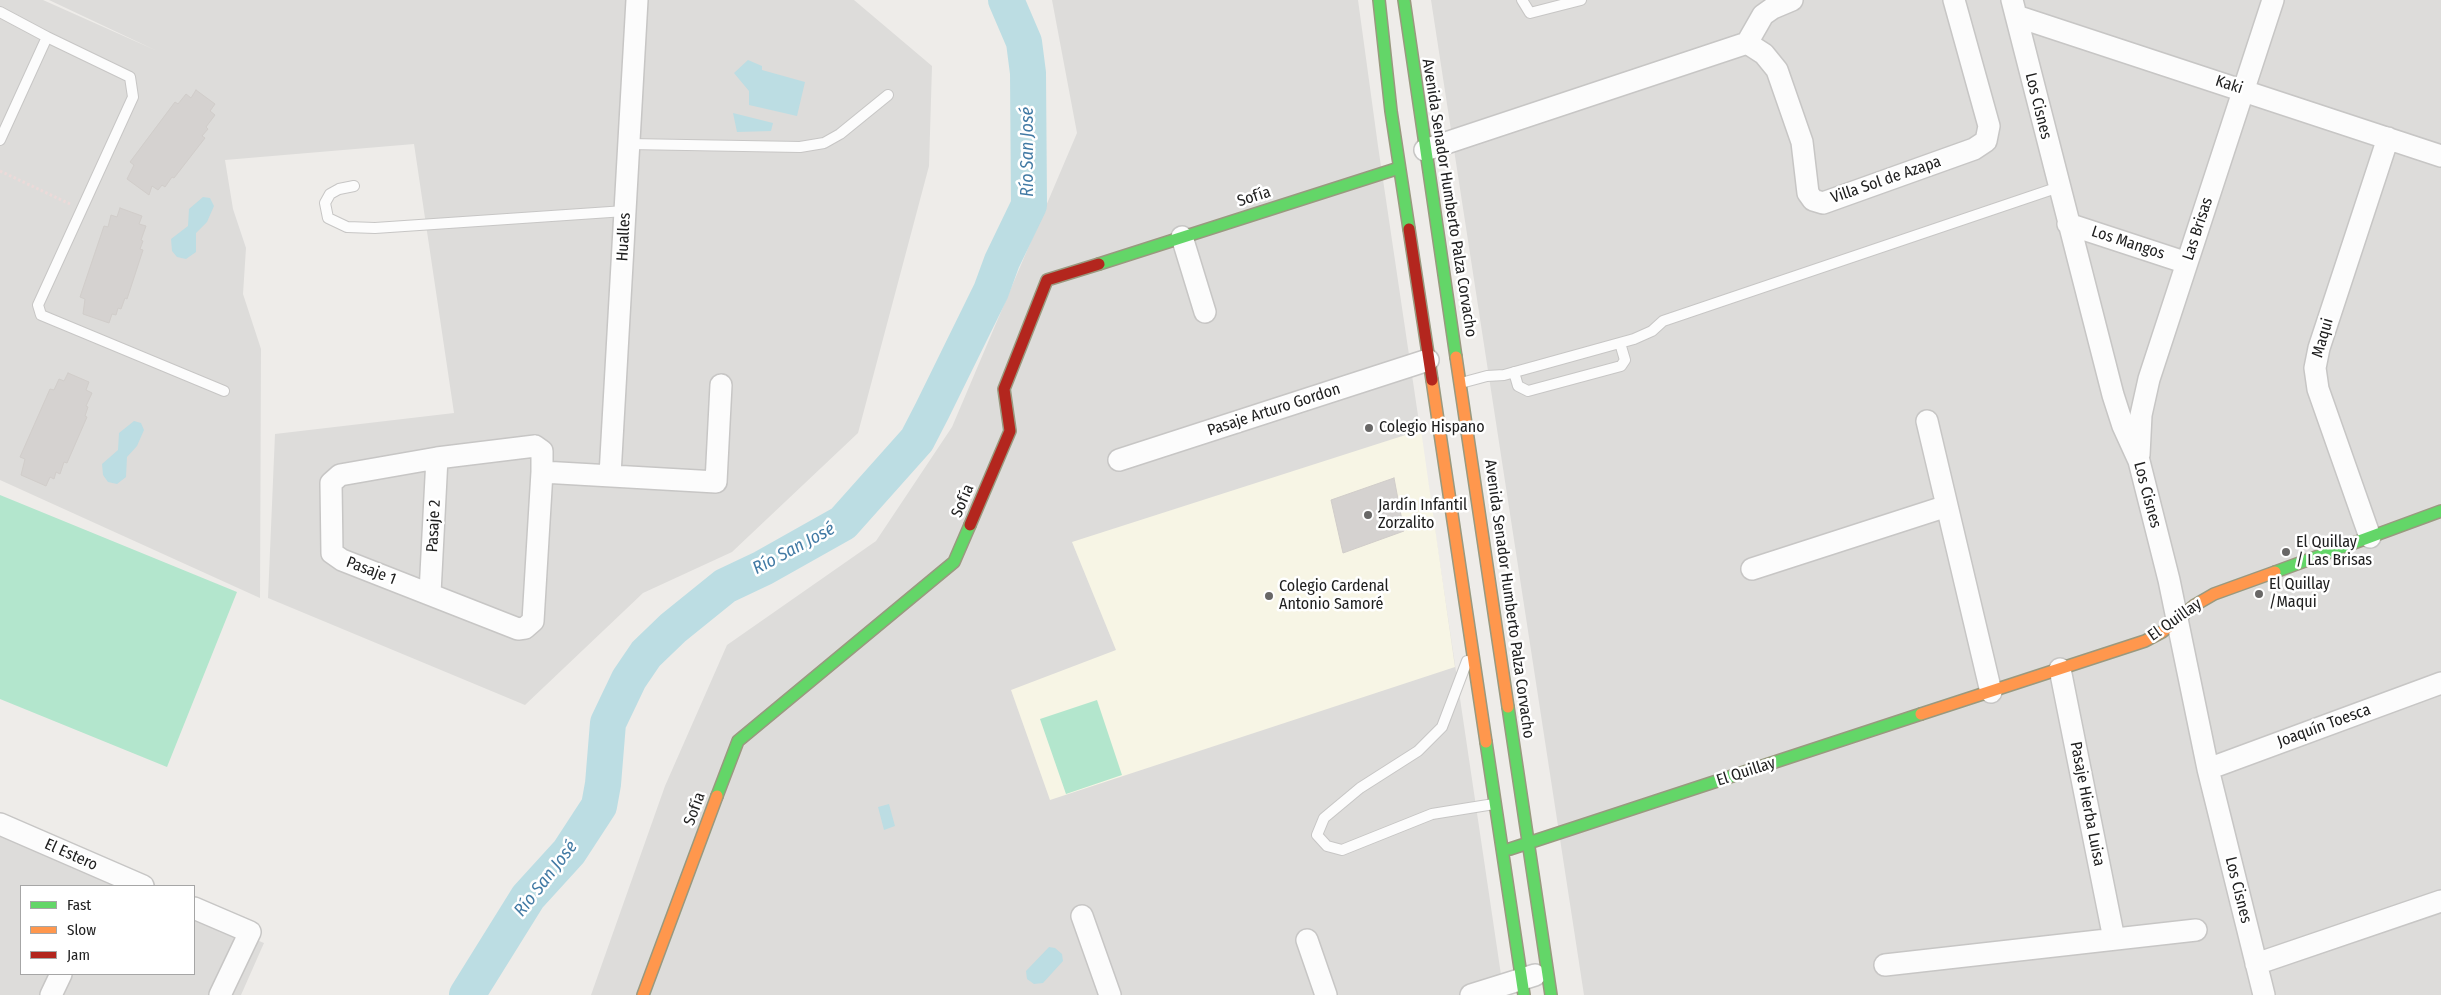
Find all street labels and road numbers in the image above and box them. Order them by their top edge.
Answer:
street label: Avenida Senador Humberto Palza Corvacho [1417,57,1481,339]
street label: Los Cisnes [2020,71,2056,141]
street label: Kaki [2213,72,2245,98]
street label: Villa Sol de Azapa [1828,152,1944,208]
street label: Sofía [1235,183,1273,211]
street label: Las Brisas [2179,195,2217,263]
street label: Hualles [613,212,635,262]
street label: Los Mangos [2089,222,2167,264]
street label: Maqui [2308,316,2338,360]
street label: Pasaje Arturo Gordon [1205,379,1343,441]
street label: Avenida Senador Humberto Palza Corvacho [1480,458,1538,740]
street label: Los Cisnes [2129,460,2165,530]
street label: Sofía [948,482,978,520]
street label: Pasaje 2 [423,499,445,553]
street label: Pasaje 1 [343,553,399,589]
street label: El Quillay [2145,595,2205,645]
street label: Joaquín Toesca [2275,700,2373,752]
street label: Pasaje Hierba Luisa [2066,740,2108,868]
street label: El Quillay [1714,753,1778,791]
street label: Sofía [680,790,710,828]
street label: El Estero [41,835,101,875]
street label: Los Cisnes [2220,855,2256,925]

